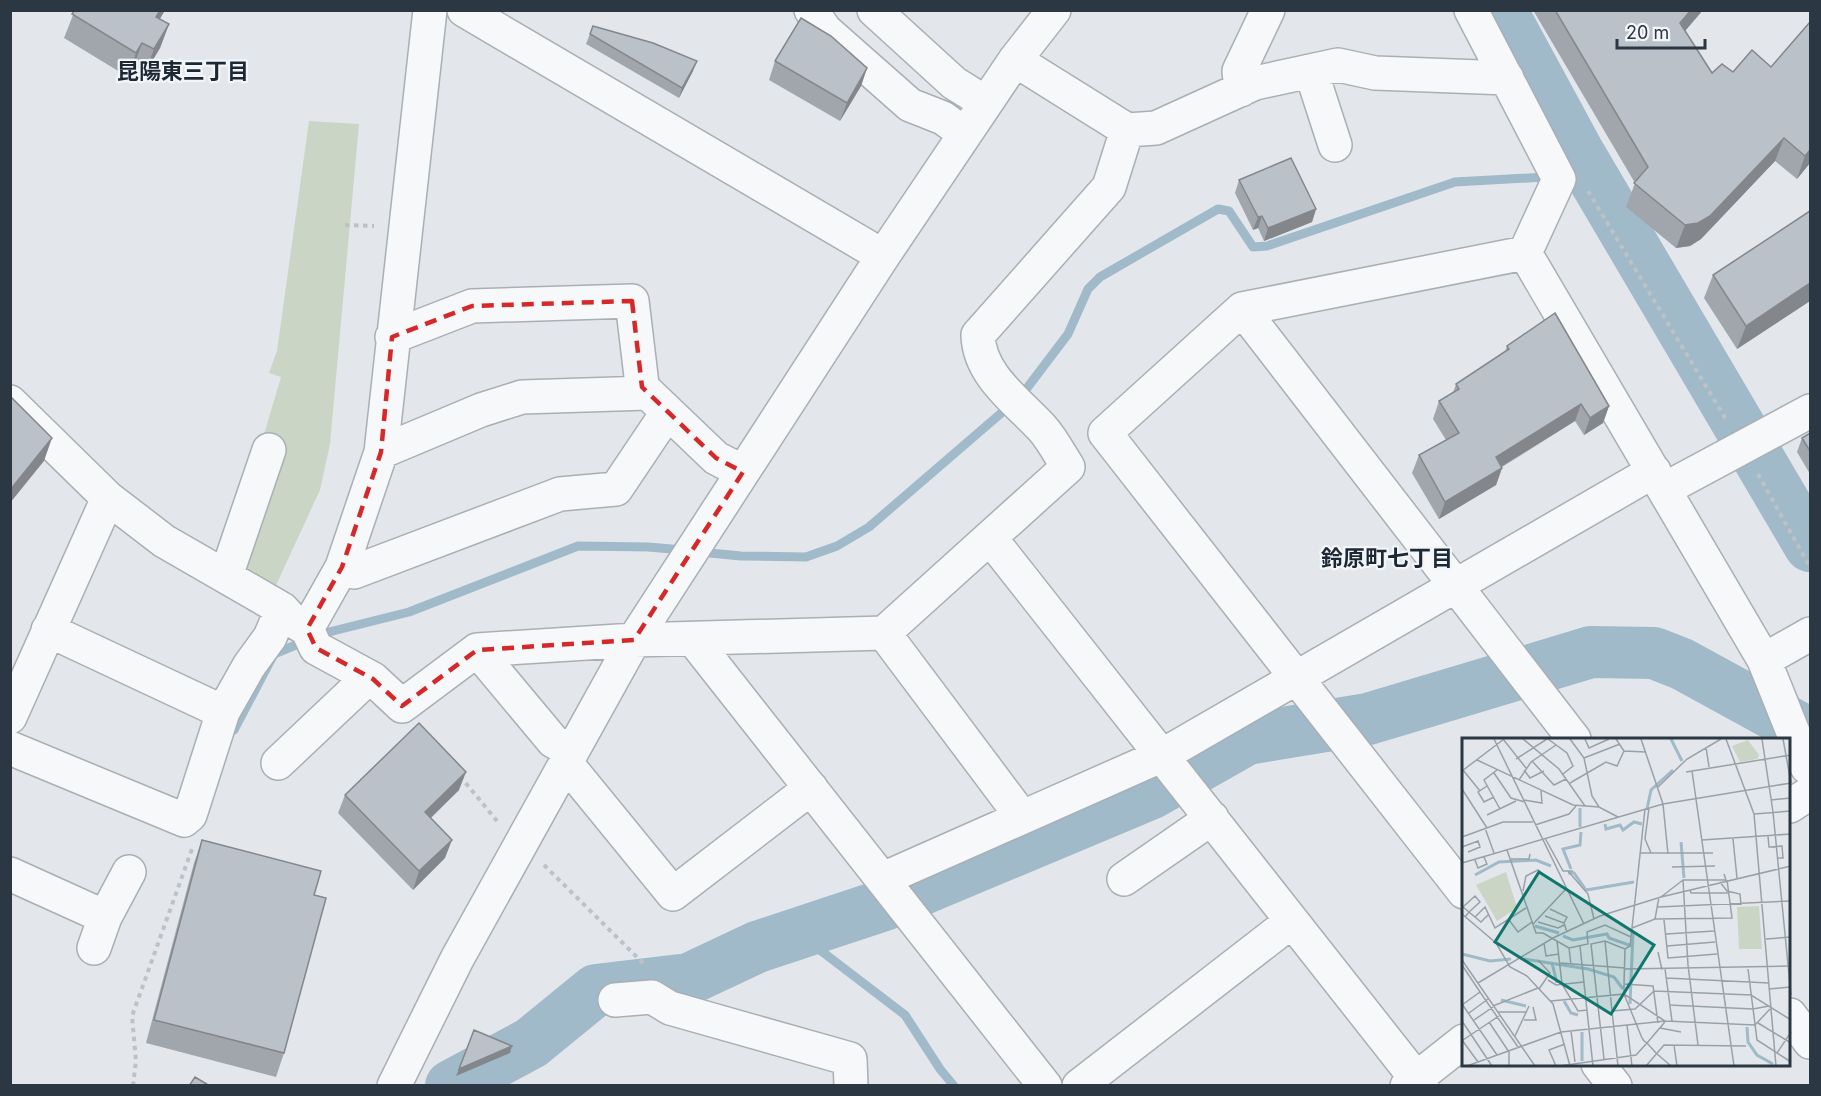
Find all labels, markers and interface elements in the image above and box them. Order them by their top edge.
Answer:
scale bar [1617,12,1706,50]
text: 20 m [1626,22,1669,43]
district label: 昆陽東三丁目 [117,58,249,84]
district label: 鈴原町七丁目 [1321,545,1453,571]
inset map [1462,738,1791,1066]

